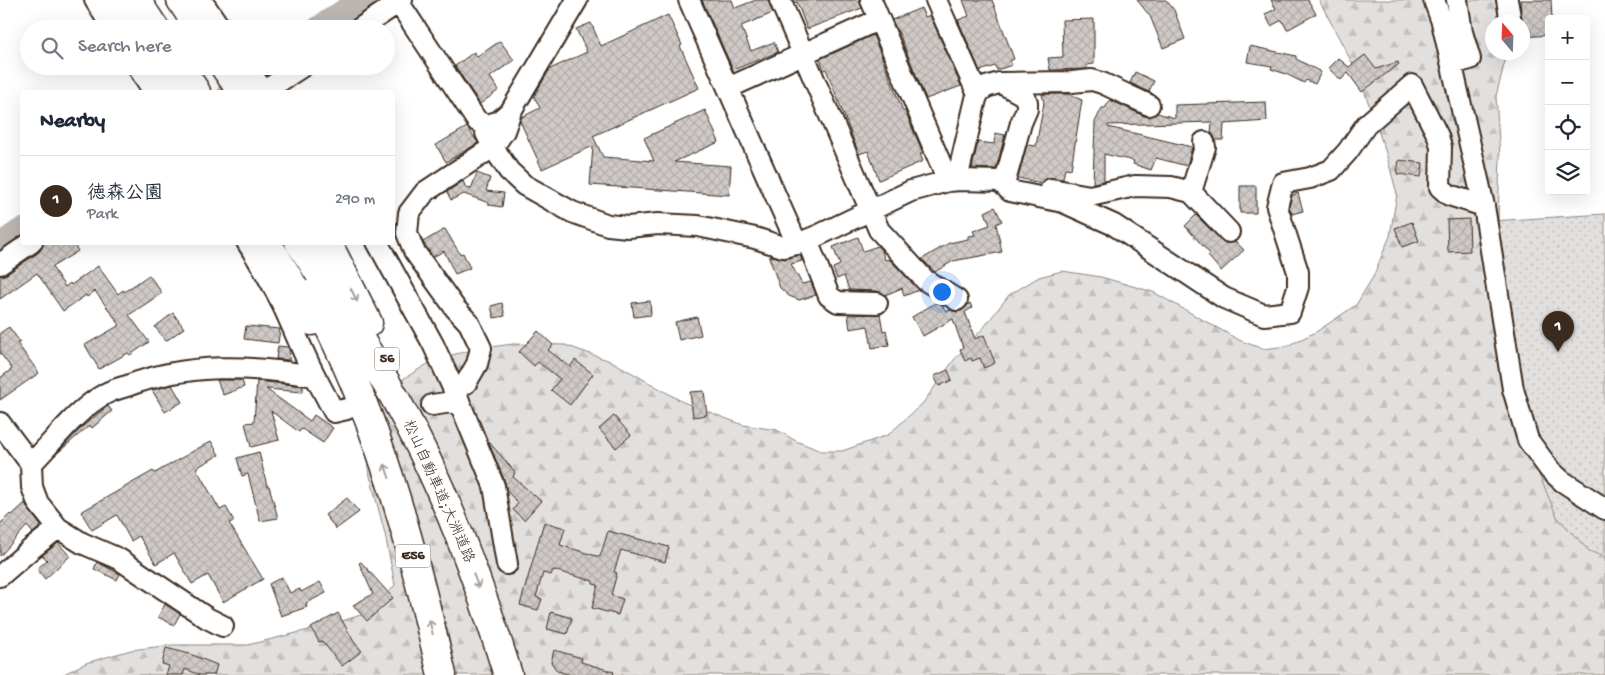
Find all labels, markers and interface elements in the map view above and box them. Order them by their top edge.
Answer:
north arrow [1485,15,1530,60]
map controls [1545,15,1590,195]
button: + [1545,15,1590,60]
search box [20,20,395,75]
icon: search [38,34,66,62]
text: Search here [78,36,172,59]
button: − [1545,60,1590,105]
button: locate [1545,105,1590,150]
text: Nearby [40,110,105,135]
button: layers [1545,150,1590,195]
text: 徳森公園 [87,183,163,206]
text: 1 [53,191,59,210]
text: 290 m [335,191,375,210]
text: Park [87,206,118,225]
your location [929,279,955,305]
one-way arrow [350,287,359,302]
pin: 1 [1542,311,1574,352]
road number: 56 [374,348,400,370]
street label: 松山自動車道;大洲道路 [398,417,479,566]
one-way arrow [382,464,391,479]
road number: E56 [396,544,430,568]
one-way arrow [472,573,481,588]
one-way arrow [426,620,435,636]

